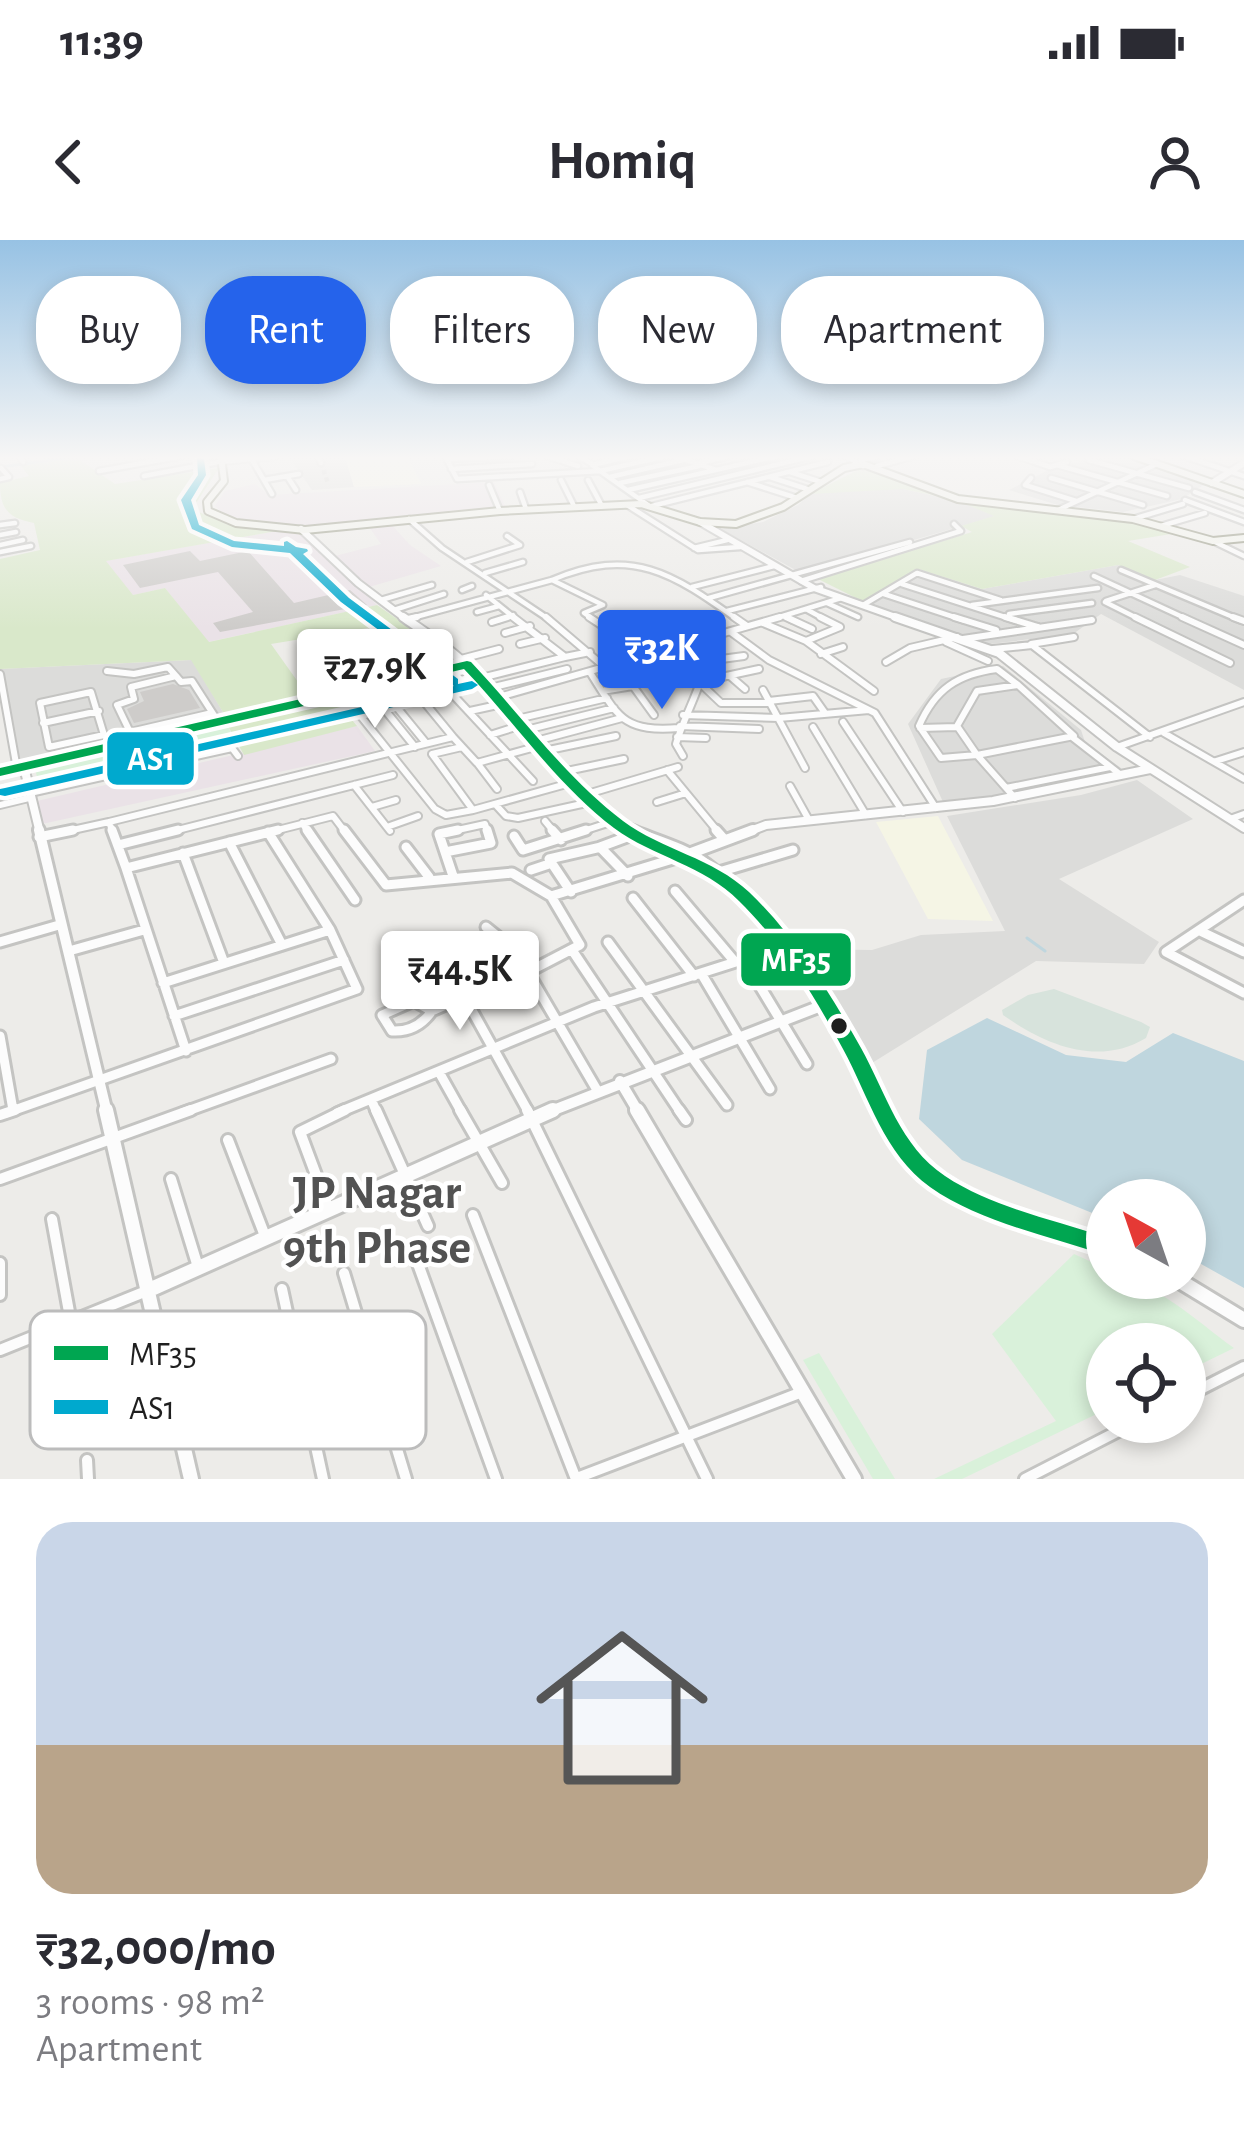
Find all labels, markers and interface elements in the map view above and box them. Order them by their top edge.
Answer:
text: 11:39 [60,19,144,64]
icon: back [36,129,102,195]
icon: person [1142,129,1208,195]
text: Homiq [548,135,696,189]
chip: Buy [36,276,181,384]
chip: Rent [205,276,366,384]
chip: Filters [390,276,574,384]
chip: New [598,276,757,384]
chip: Apartment [781,276,1044,384]
pin: ₹32K [591,610,733,712]
pin: ₹27.9K [277,629,473,731]
text: ₹32K [625,629,699,668]
text: ₹27.9K [324,648,426,687]
line badge: AS1 [105,730,196,787]
text: AS1 [127,744,175,777]
pin: ₹44.5K [362,931,558,1033]
line badge: MF35 [739,931,853,988]
text: MF35 [761,945,831,978]
text: ₹44.5K [408,950,512,989]
unlabelled marker [828,1015,850,1037]
district label: JP Nagar 9th Phase [283,1170,471,1273]
north arrow [1086,1179,1206,1299]
map controls [1086,1179,1206,1443]
legend [30,1311,426,1449]
button: locate [1086,1323,1206,1443]
text: MF35 [129,1339,197,1372]
text: AS1 [129,1393,175,1426]
icon: home [514,1600,730,1816]
text: ₹32,000/mo [36,1923,276,1974]
text: 3 rooms · 98 m² [36,1983,264,2022]
text: Apartment [36,2030,202,2069]

